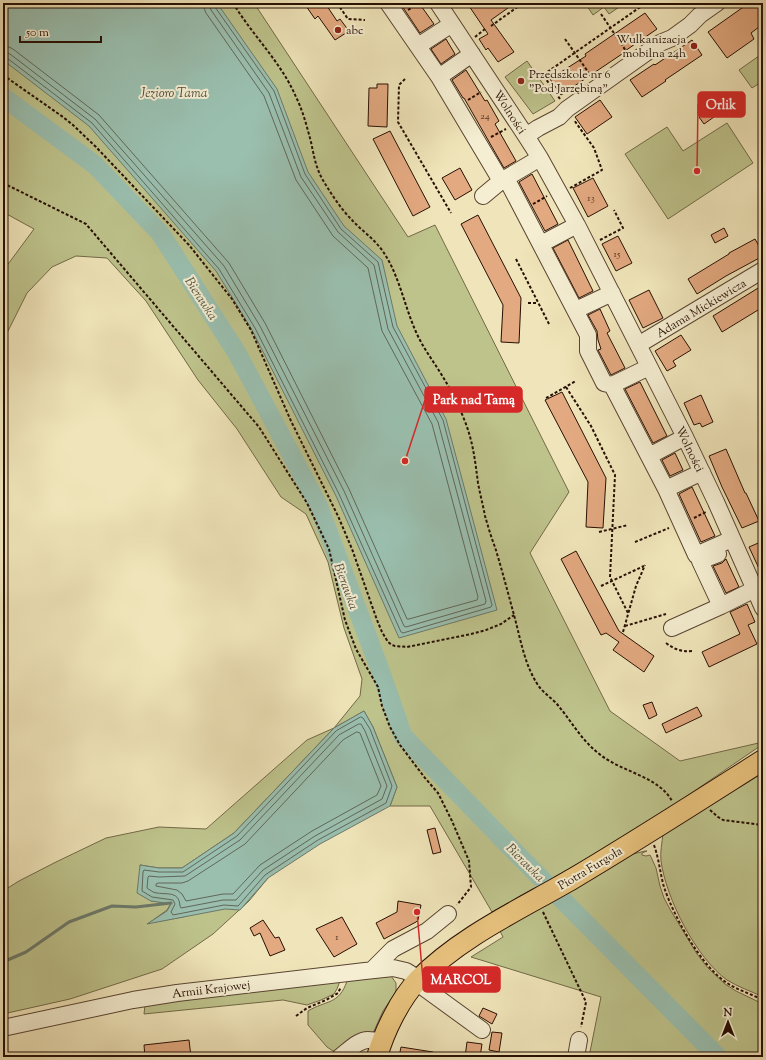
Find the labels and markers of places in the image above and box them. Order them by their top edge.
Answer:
place label: abc [346,22,364,40]
marker: abc [333,25,343,35]
place label: Wulkanizacja mobilna 24h [616,31,686,63]
marker: Wulkanizacja mobilna 24h [689,41,699,51]
place label: Przedszkole nr 6 "Pod Jarzębiną" [529,66,610,98]
marker: Przedszkole nr 6 "Pod Jarzębiną" [516,76,526,86]
callout: Orlik [698,92,745,117]
callout: Park nad Tamą [425,387,522,412]
callout: MARCOL [423,967,500,992]

